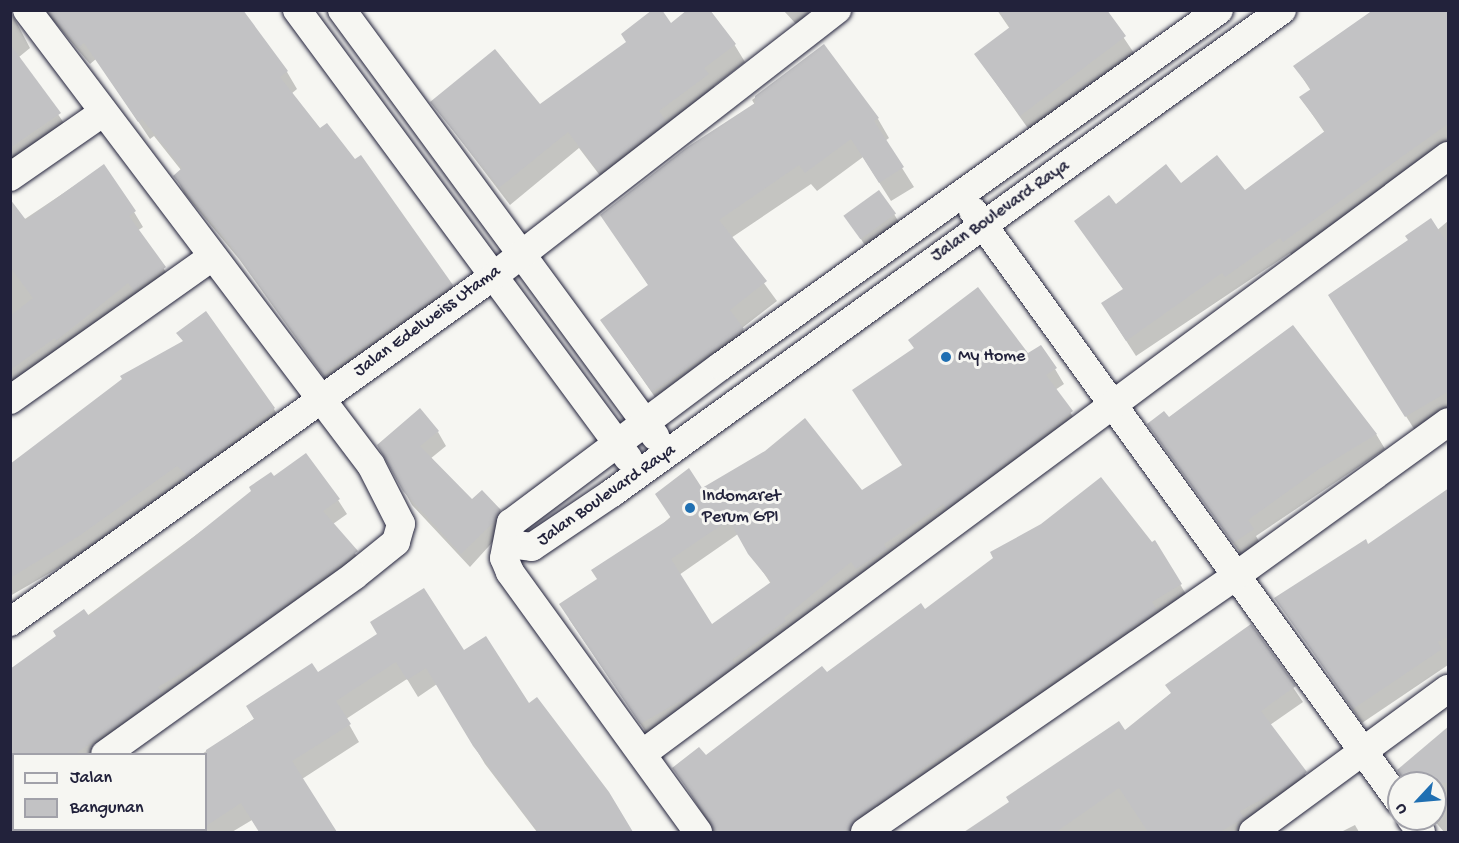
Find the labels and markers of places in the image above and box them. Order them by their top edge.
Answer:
place label: My Home [958,346,1025,368]
marker: My Home [939,350,953,364]
place label: Indomaret Perum GPI [702,487,781,530]
marker: Indomaret Perum GPI [683,501,697,515]

